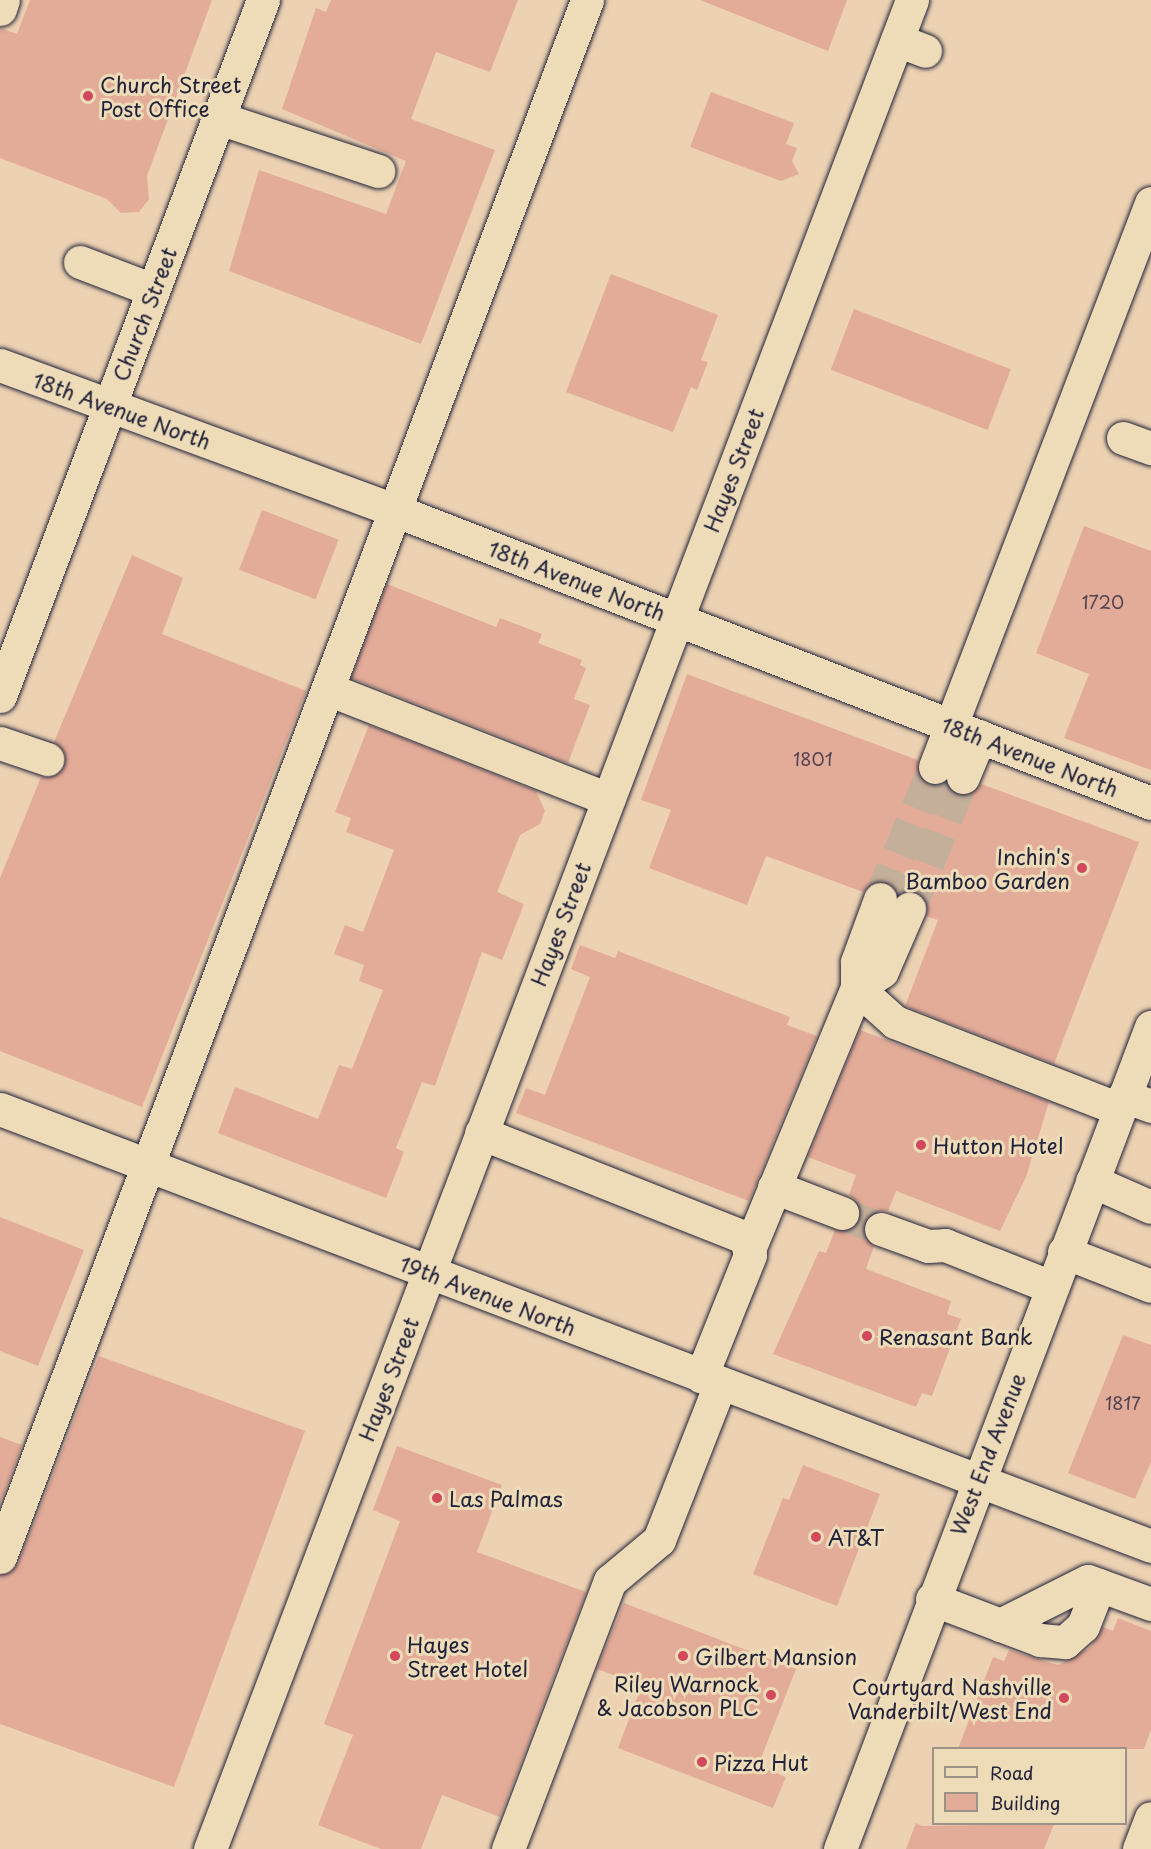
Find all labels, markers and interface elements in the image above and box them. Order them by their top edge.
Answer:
place label: Church Street Post Office [100,71,242,121]
marker: Church Street Post Office [81,89,95,103]
street label: Church Street [107,243,181,385]
street label: 18th Avenue North [30,366,214,454]
street label: Hayes Street [698,404,768,536]
street label: 18th Avenue North [485,535,669,625]
house number: 1720 [1082,591,1124,613]
street label: 18th Avenue North [938,711,1122,801]
house number: 1801 [793,748,833,770]
place label: Inchin's Bamboo Garden [907,843,1070,893]
street label: Hayes Street [525,858,595,990]
marker: Inchin's Bamboo Garden [1075,861,1089,875]
place label: Hutton Hotel [933,1132,1063,1158]
marker: Hutton Hotel [914,1138,928,1152]
street label: 19th Avenue North [397,1250,579,1340]
street label: Hayes Street [353,1313,423,1445]
place label: Renasant Bank [879,1323,1033,1349]
marker: Renasant Bank [860,1329,874,1343]
street label: West End Avenue [944,1369,1030,1539]
house number: 1817 [1105,1392,1141,1414]
place label: Las Palmas [449,1485,564,1511]
marker: Las Palmas [430,1491,444,1505]
place label: AT&T [828,1524,884,1550]
marker: AT&T [809,1530,823,1544]
place label: Hayes Street Hotel [407,1631,530,1681]
place label: Gilbert Mansion [695,1643,859,1669]
marker: Hayes Street Hotel [388,1649,402,1663]
marker: Gilbert Mansion [676,1649,690,1663]
place label: Riley Warnock & Jacobson PLC [596,1670,759,1720]
place label: Courtyard Nashville Vanderbilt/West End [847,1673,1052,1723]
marker: Riley Warnock & Jacobson PLC [764,1688,778,1702]
marker: Courtyard Nashville Vanderbilt/West End [1057,1691,1071,1705]
legend [932,1747,1127,1825]
place label: Pizza Hut [714,1749,810,1775]
marker: Pizza Hut [695,1755,709,1769]
text: Road [990,1759,1034,1786]
text: Building [990,1789,1060,1816]

